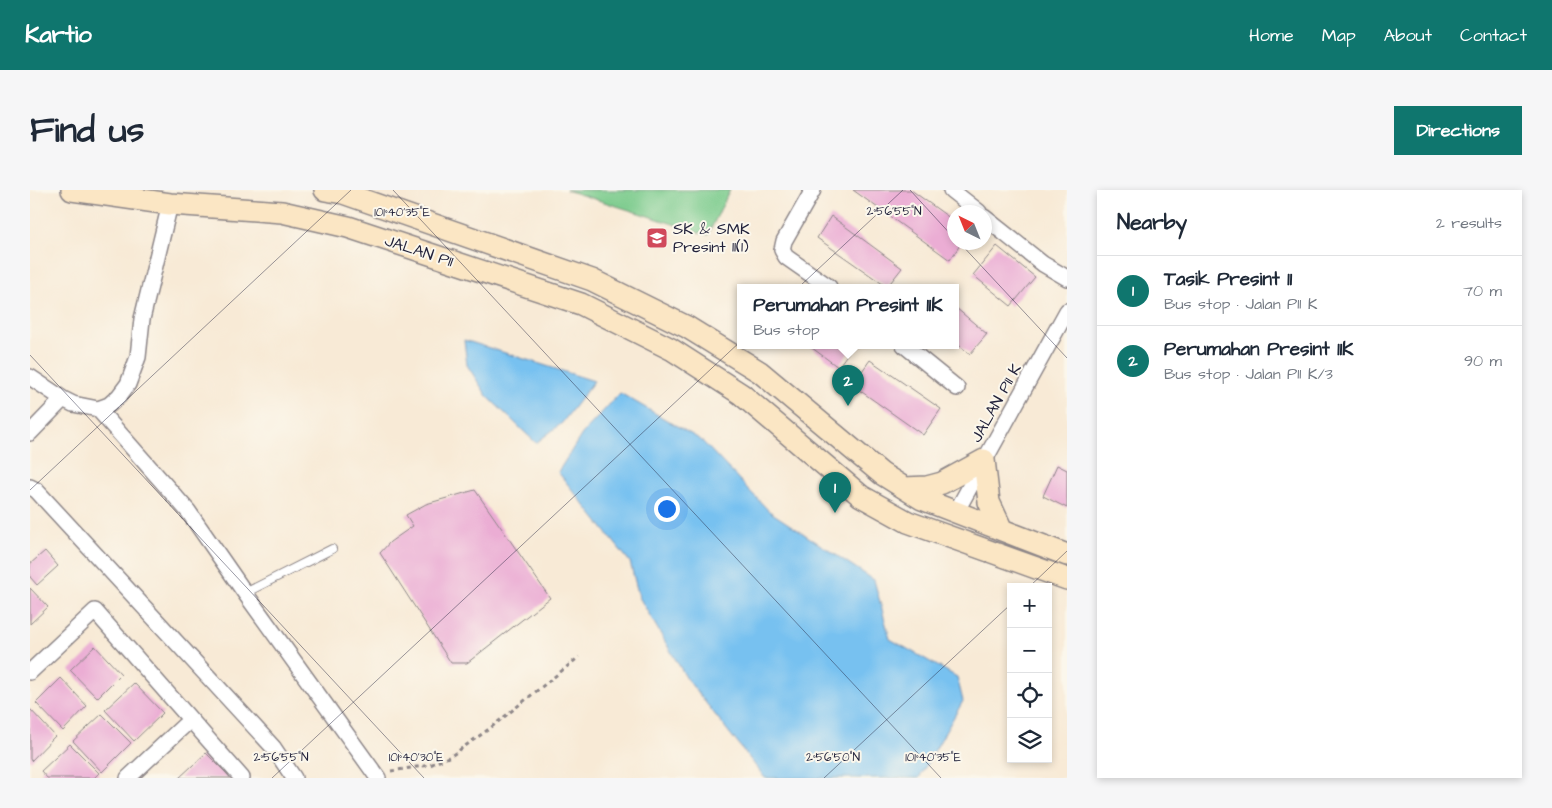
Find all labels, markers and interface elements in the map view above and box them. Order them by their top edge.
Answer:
text: Kartio [25,18,92,52]
text: Home [1249,23,1294,48]
text: Map [1322,23,1356,48]
text: About [1384,23,1432,48]
text: Contact [1460,23,1527,48]
text: Find us [30,106,144,155]
button: Directions [1394,106,1522,155]
text: 2°56'55"N [867,203,922,220]
text: 101°40'35"E [374,204,430,221]
north arrow [947,205,992,250]
text: Nearby [1117,208,1187,237]
text: 2 results [1436,212,1502,234]
place label: SK & SMK Presint 11(1) [673,218,750,258]
school or university icon: SK & SMK Presint 11(1) [645,226,669,250]
street label: JALAN P11 [382,230,456,272]
text: Tasik Presint 11 [1164,266,1292,293]
text: 1 [1132,280,1134,302]
text: 70 m [1463,280,1502,302]
popup [737,284,959,349]
text: Perumahan Presint 11K [753,292,943,319]
text: Bus stop · Jalan P11 K [1164,293,1317,315]
text: Bus stop [753,319,820,341]
text: Perumahan Presint 11K [1164,336,1354,363]
text: 2 [1128,350,1138,372]
text: 90 m [1464,350,1502,372]
street label: JALAN P11 K [965,359,1027,446]
text: Bus stop · Jalan P11 K/3 [1164,363,1333,385]
pin: 2 [832,365,864,406]
pin: 1 [819,472,851,513]
your location [654,496,680,522]
map controls [1007,583,1052,763]
button: + [1007,583,1052,628]
button: − [1007,628,1052,673]
button: locate [1007,673,1052,718]
button: layers [1007,718,1052,763]
text: 2°56'55"N [254,749,309,766]
text: 101°40'30"E [389,749,443,766]
text: 2°56'50"N [806,749,860,766]
text: 101°40'35"E [905,749,961,766]

